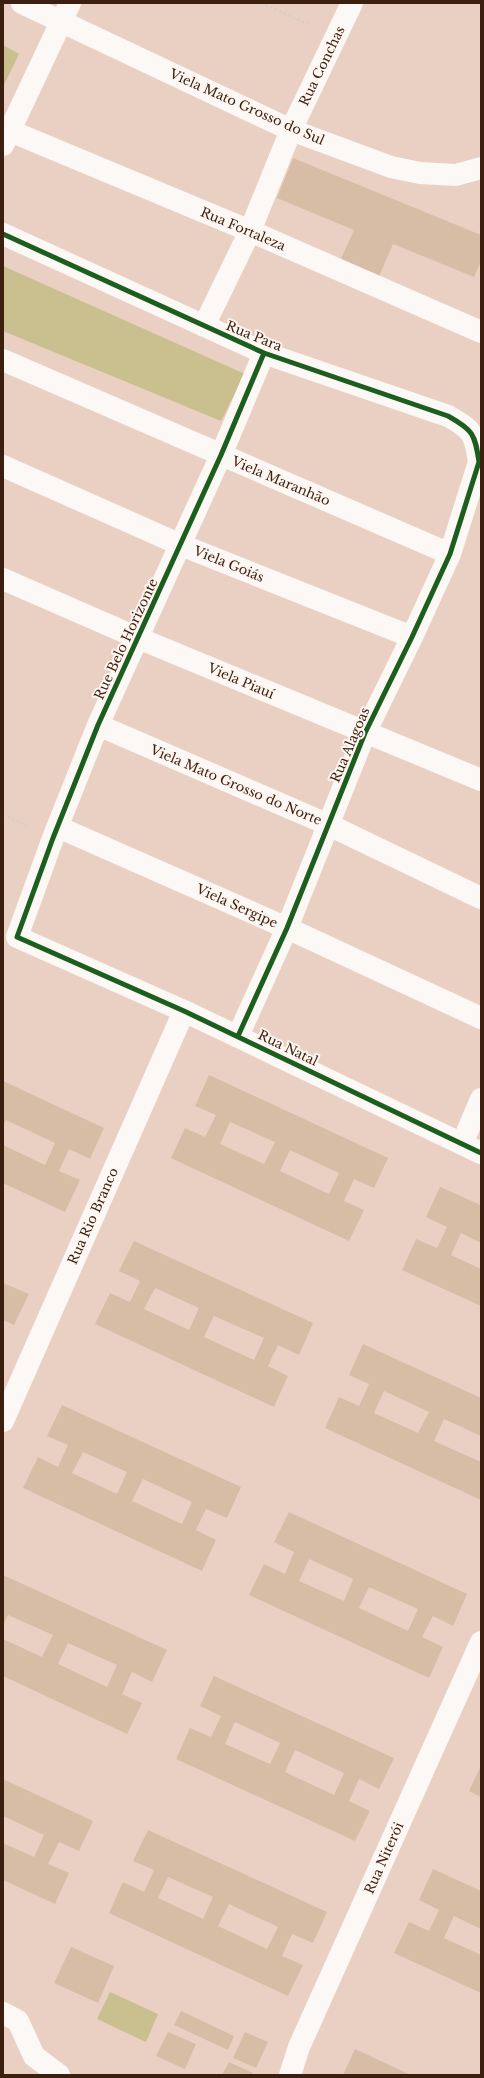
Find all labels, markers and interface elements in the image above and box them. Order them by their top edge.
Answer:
street label: Rua Conchas [295,23,349,109]
street label: Viela Mato Grosso do Sul [166,65,327,149]
street label: Rua Fortaleza [198,203,289,255]
street label: Rua Para [223,317,285,355]
street label: Viela Maranhão [228,452,333,509]
street label: Viela Goiás [190,542,267,586]
street label: Rue Belo Horizonte [90,576,162,702]
street label: Viela Piauí [204,659,277,703]
street label: Rua Alagoas [327,705,373,785]
street label: Viela Mato Grosso do Norte [147,741,324,829]
street label: Viela Sergipe [193,880,280,932]
street label: Rua Natal [255,1026,321,1070]
street label: Rua Rio Branco [64,1165,122,1267]
street label: Rua Niterói [361,1819,408,1897]

